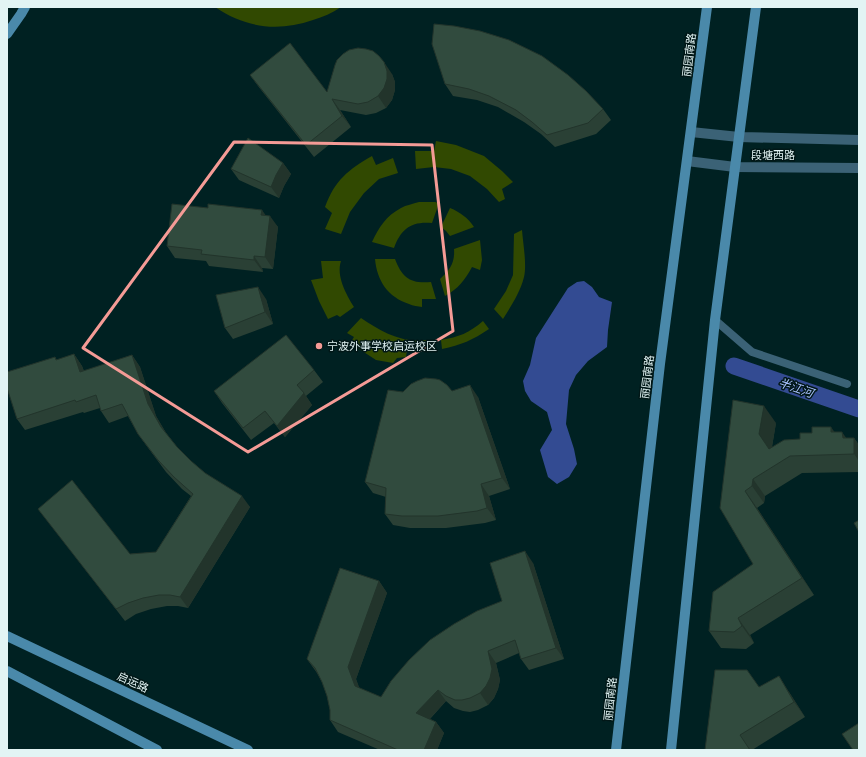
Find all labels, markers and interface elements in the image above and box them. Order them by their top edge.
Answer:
street label: 丽园南路 [679,32,698,78]
street label: 段塘西路 [751,148,795,161]
place label: 宁波外事学校启运校区 [327,339,437,352]
marker: 宁波外事学校启运校区 [314,341,324,351]
street label: 丽园南路 [637,354,656,400]
water label: 半江河 [777,375,818,400]
street label: 启运路 [116,669,151,694]
street label: 丽园南路 [601,676,618,722]

